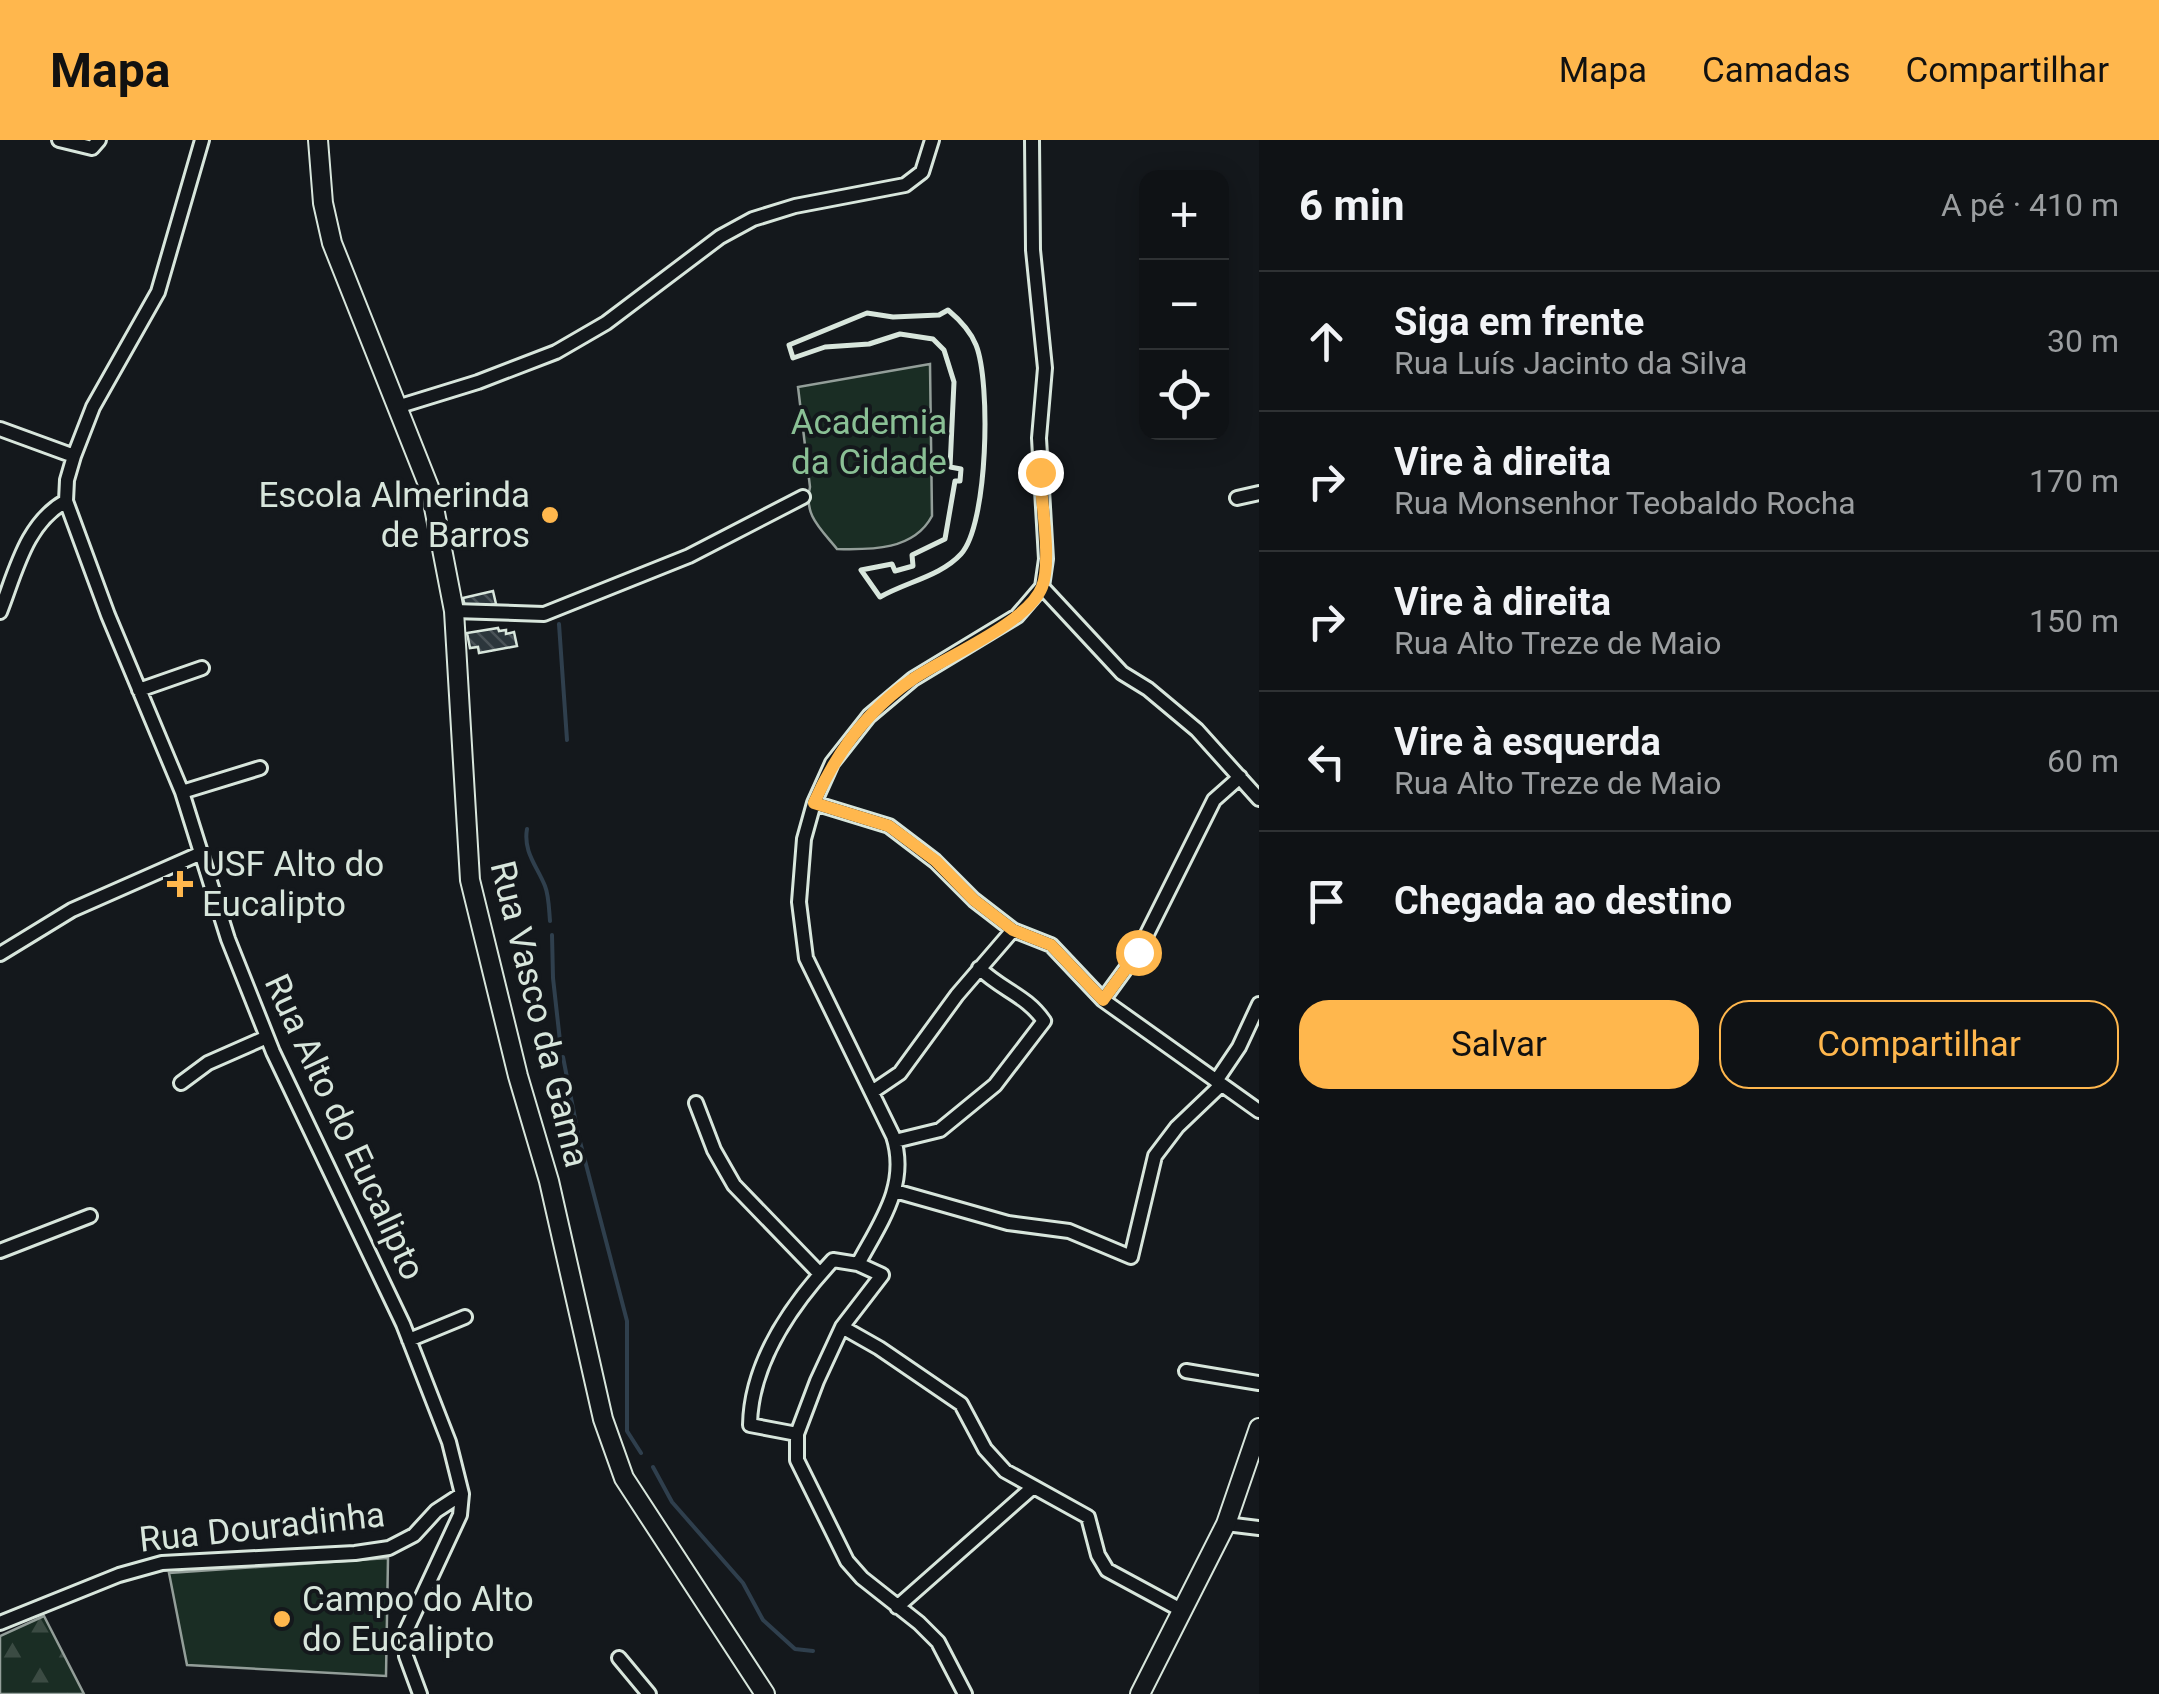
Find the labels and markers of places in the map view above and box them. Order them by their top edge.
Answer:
place label: Escola Almerinda de Barros [258,475,530,556]
marker: Escola Almerinda de Barros [539,504,561,526]
place label: USF Alto do Eucalipto [202,844,384,925]
marker: USF Alto do Eucalipto [167,871,193,897]
place label: Campo do Alto do Eucalipto [302,1579,534,1660]
marker: Campo do Alto do Eucalipto [271,1608,293,1630]

